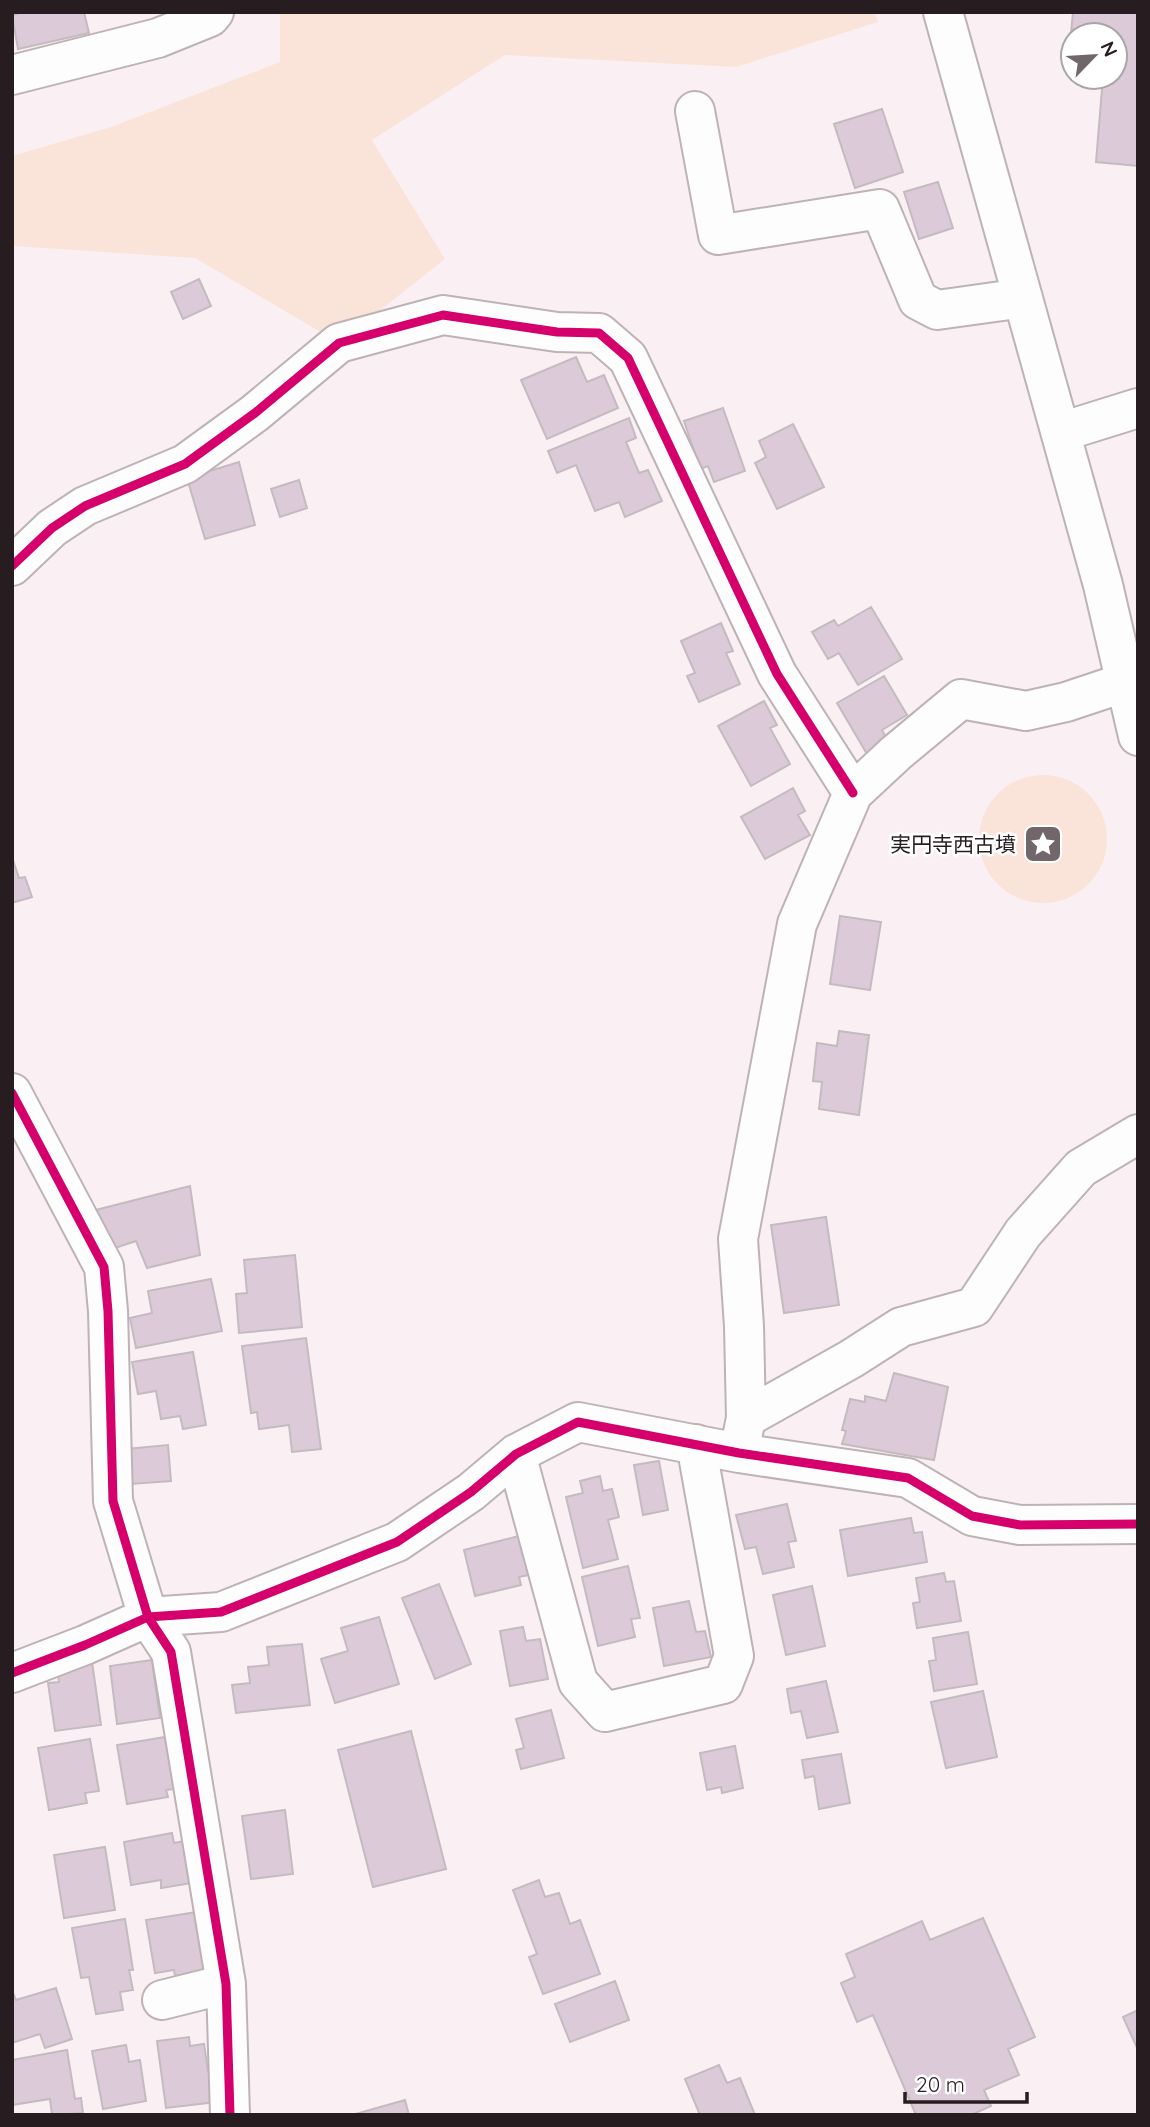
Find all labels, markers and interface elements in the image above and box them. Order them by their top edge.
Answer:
north arrow [1059,21,1129,91]
text: N [1096,37,1123,60]
place icon: 実円寺西古墳 [1022,823,1064,865]
place label: 実円寺西古墳 [890,831,1016,857]
scale bar [905,2060,1028,2104]
text: 20 m [916,2071,965,2097]

